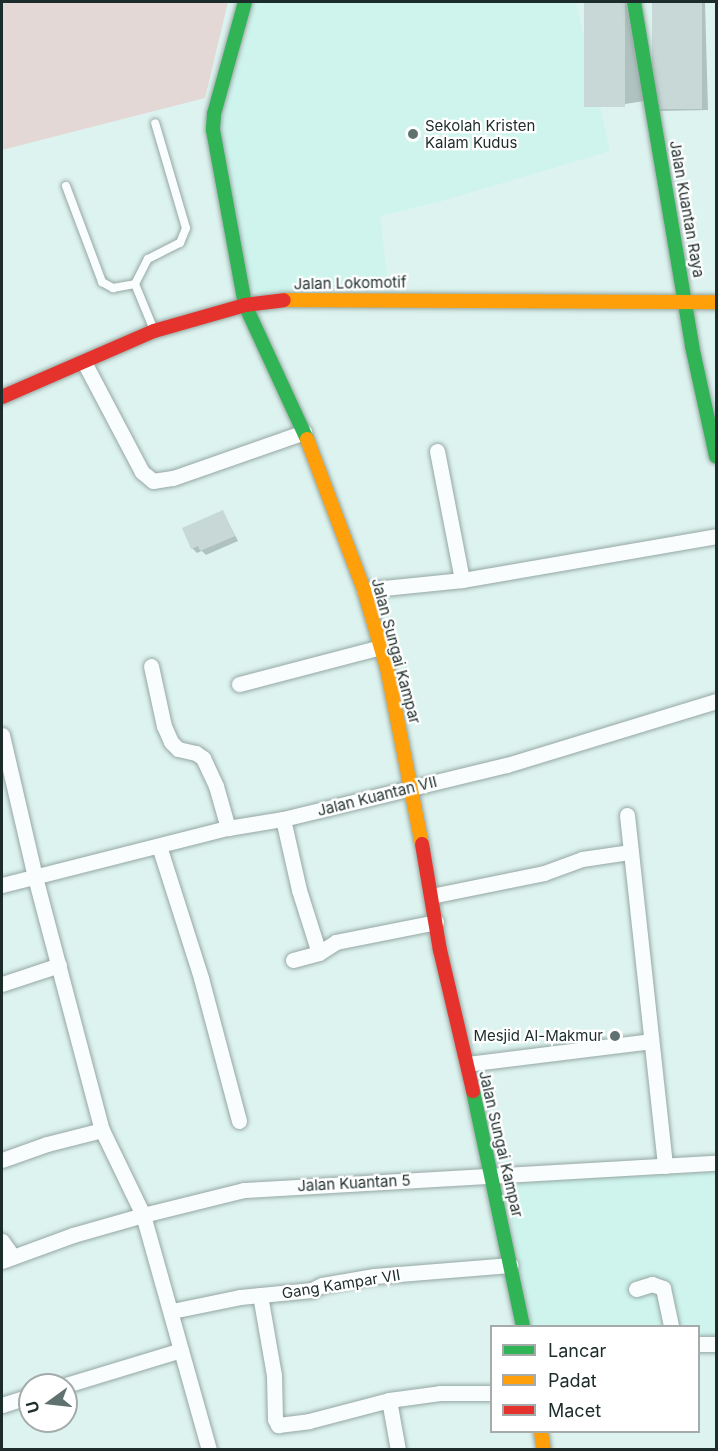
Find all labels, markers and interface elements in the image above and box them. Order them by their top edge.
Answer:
place label: Sekolah Kristen Kalam Kudus [425,116,535,151]
marker: Sekolah Kristen Kalam Kudus [406,127,420,141]
street label: Jalan Kuantan Raya [666,139,708,279]
street label: Jalan Lokomotif [293,273,407,293]
street label: Jalan Sungai Kampar [368,576,424,726]
street label: Jalan Kuantan VII [315,772,439,820]
place label: Mesjid Al-Makmur [473,1027,603,1045]
marker: Mesjid Al-Makmur [608,1029,622,1043]
street label: Jalan Sungai Kampar [475,1069,527,1219]
street label: Jalan Kuantan 5 [297,1171,411,1195]
street label: Gang Kampar VII [281,1266,401,1302]
legend [490,1325,700,1433]
text: Lancar [548,1340,606,1361]
text: Padat [548,1370,597,1391]
north arrow [18,1373,78,1433]
text: U [21,1399,44,1415]
text: Macet [548,1400,601,1421]

